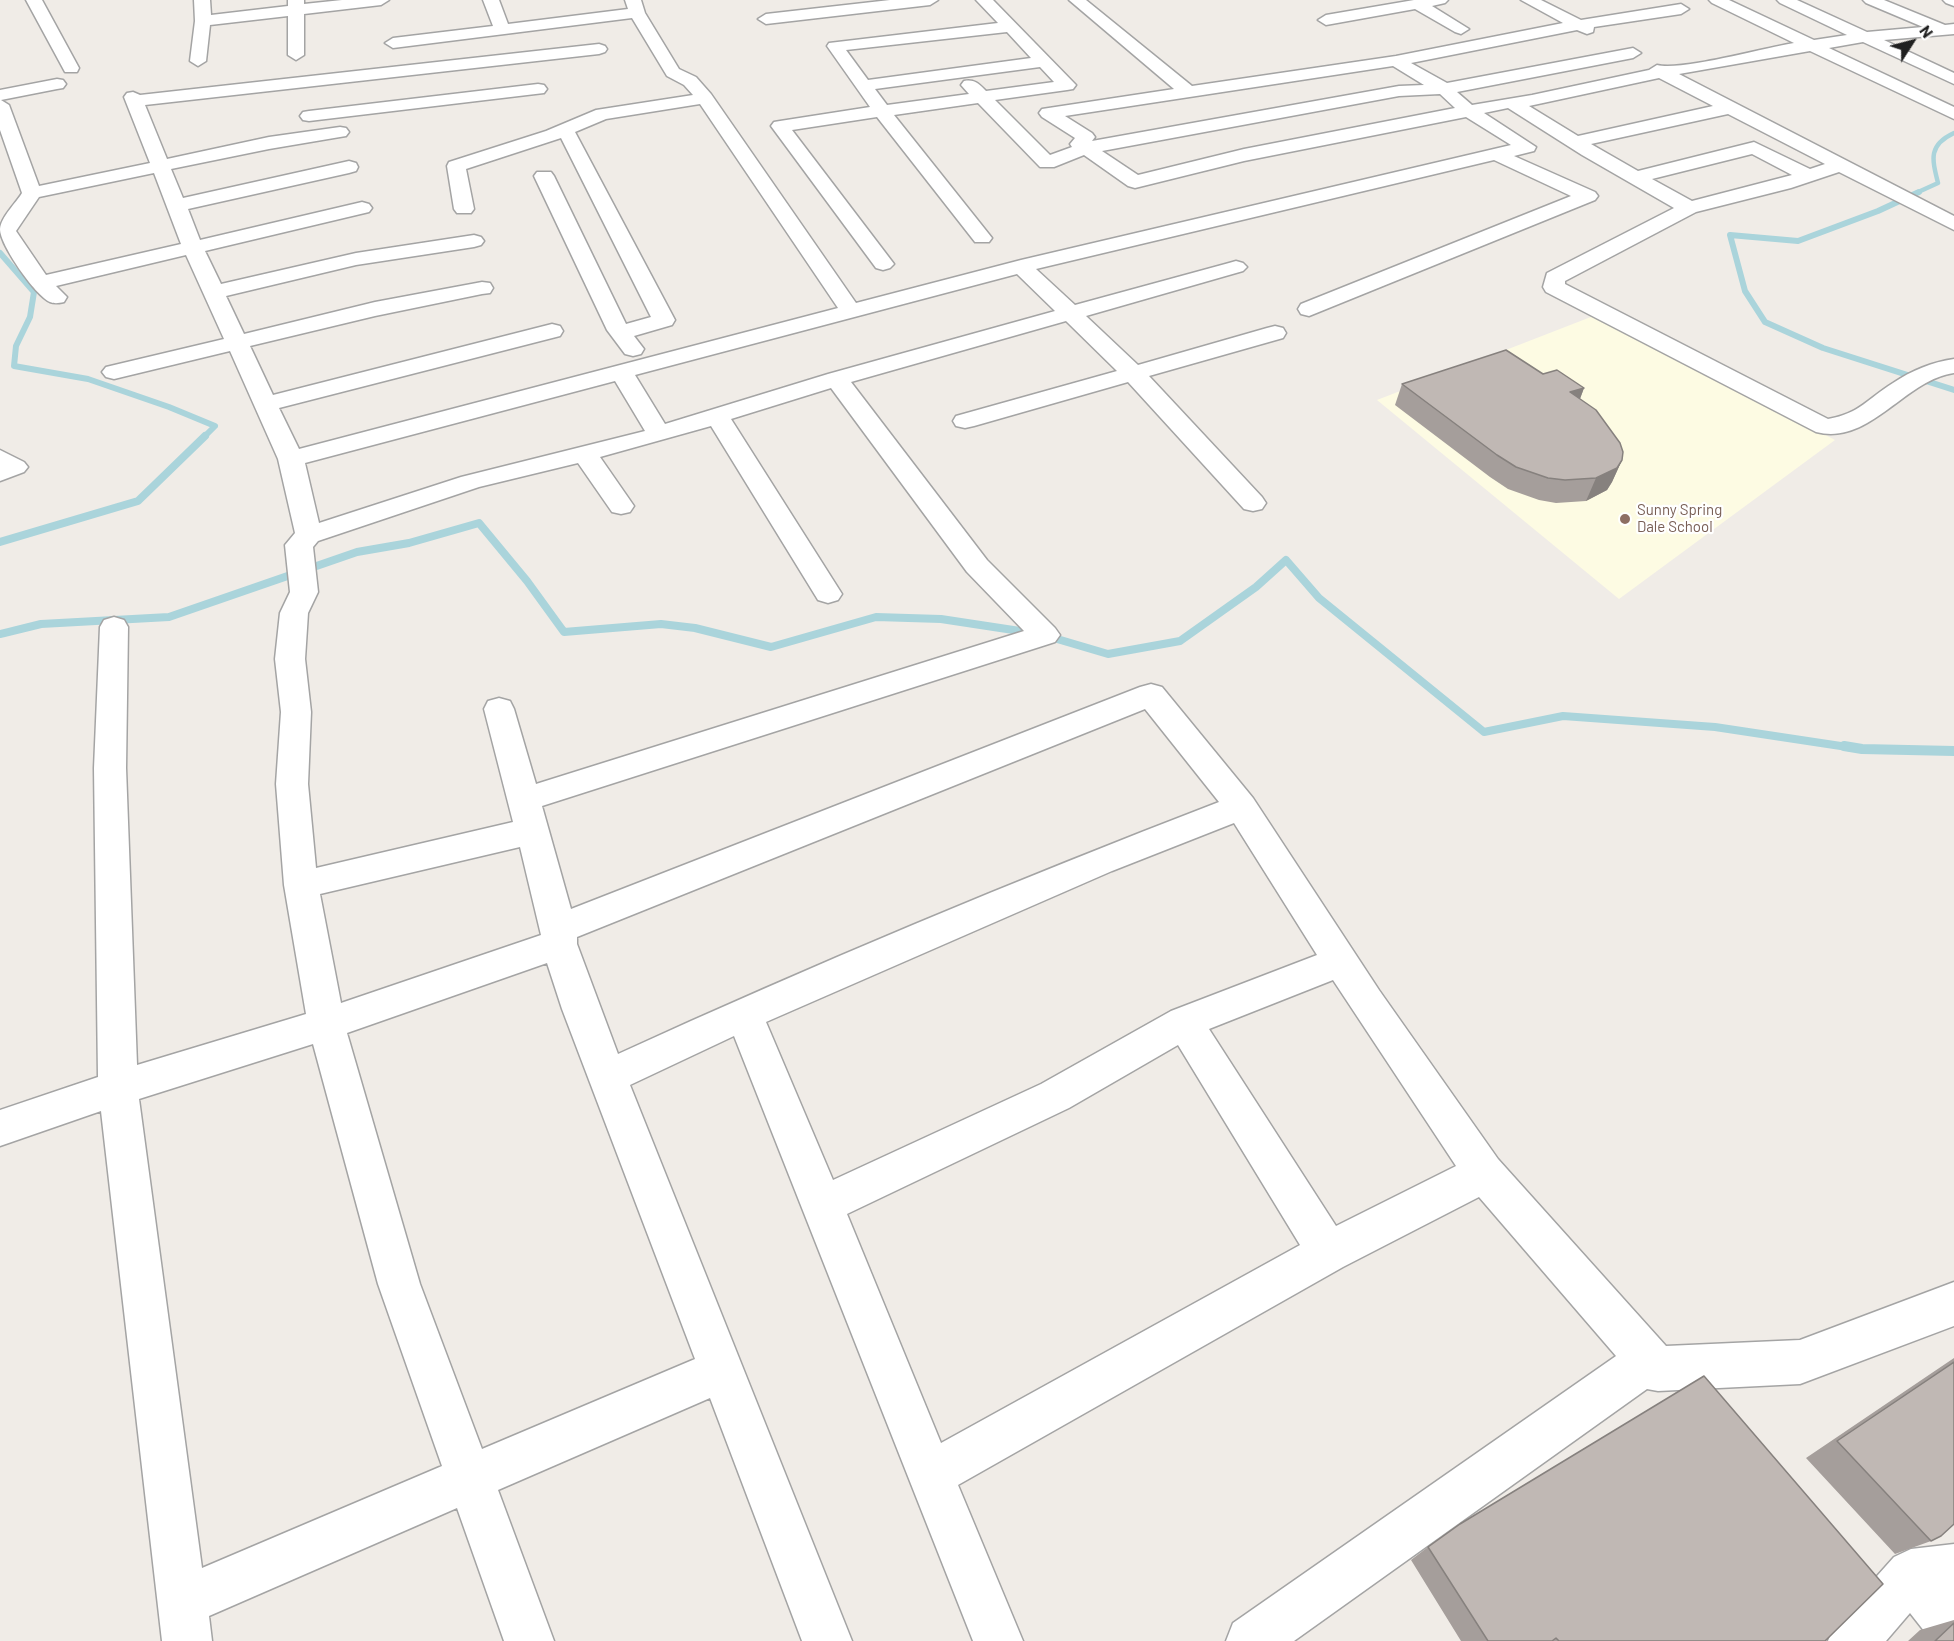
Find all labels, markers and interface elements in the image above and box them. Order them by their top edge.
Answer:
north arrow [1882,12,1942,72]
text: N [1916,21,1938,41]
place label: Sunny Spring Dale School [1637,501,1722,536]
marker: Sunny Spring Dale School [1618,512,1632,526]

